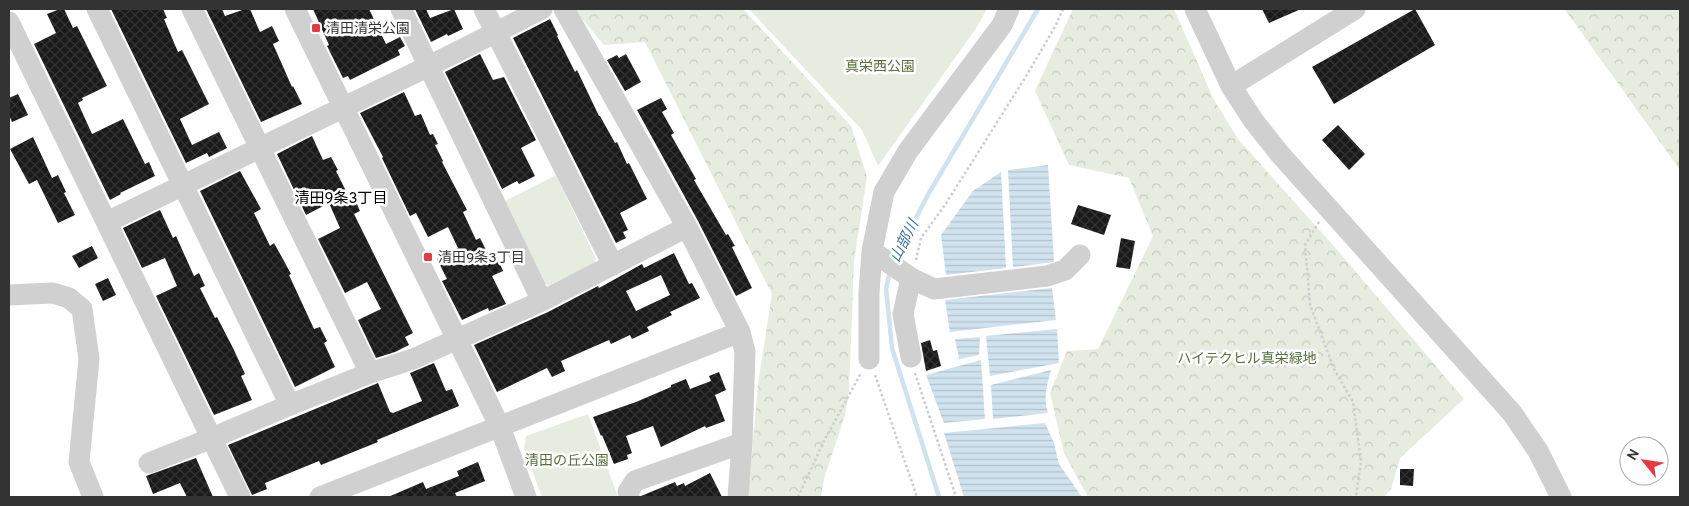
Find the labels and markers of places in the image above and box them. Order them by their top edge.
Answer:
place label: 清田清栄公園 [326,21,410,38]
marker: 清田清栄公園 [310,22,322,34]
place label: 清田9条3丁目 [438,250,525,267]
marker: 清田9条3丁目 [422,251,434,263]

